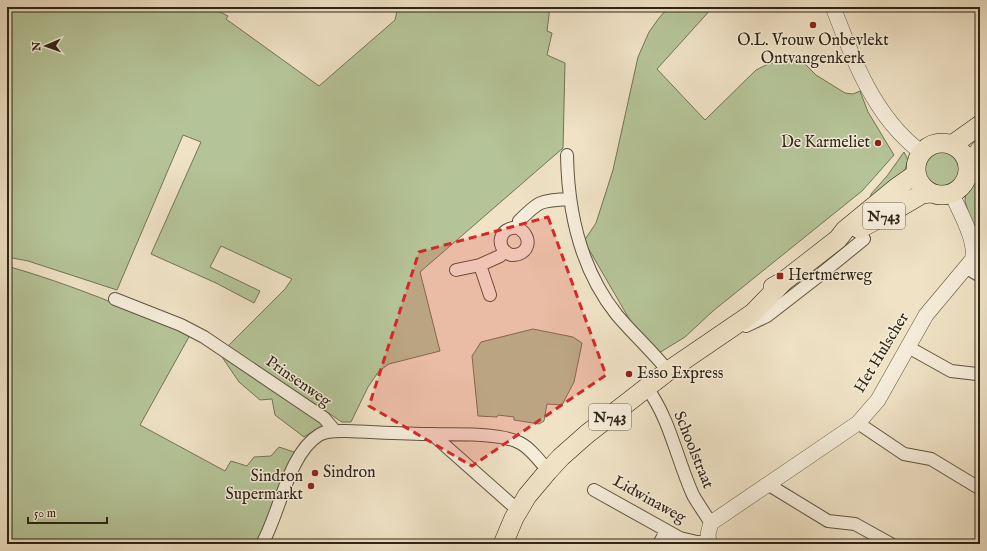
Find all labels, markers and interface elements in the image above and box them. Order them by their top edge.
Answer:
marker: O.L. Vrouw Onbevlekt Ontvangenkerk [808,20,818,30]
north arrow [26,26,66,66]
place label: O.L. Vrouw Onbevlekt Ontvangenkerk [737,31,889,69]
text: N [30,41,44,52]
place label: De Karmeliet [781,133,871,153]
marker: De Karmeliet [873,138,883,148]
road number: N743 [863,203,905,229]
place label: Hertmerweg [788,266,873,286]
marker: Hertmerweg [775,271,785,281]
street label: Het Hulscher [850,309,914,397]
street label: Prinsenweg [261,352,335,412]
place label: Esso Express [637,364,724,384]
marker: Esso Express [624,369,634,379]
road number: N743 [589,404,631,430]
street label: Schoolstraat [668,409,718,492]
place label: Sindron [323,463,376,483]
place label: Sindron Supermarkt [225,467,304,505]
marker: Sindron [310,468,320,478]
street label: Lidwinaweg [609,472,689,528]
marker: Sindron Supermarkt [306,481,316,491]
scale bar [28,499,107,525]
text: 50 m [34,506,56,521]

